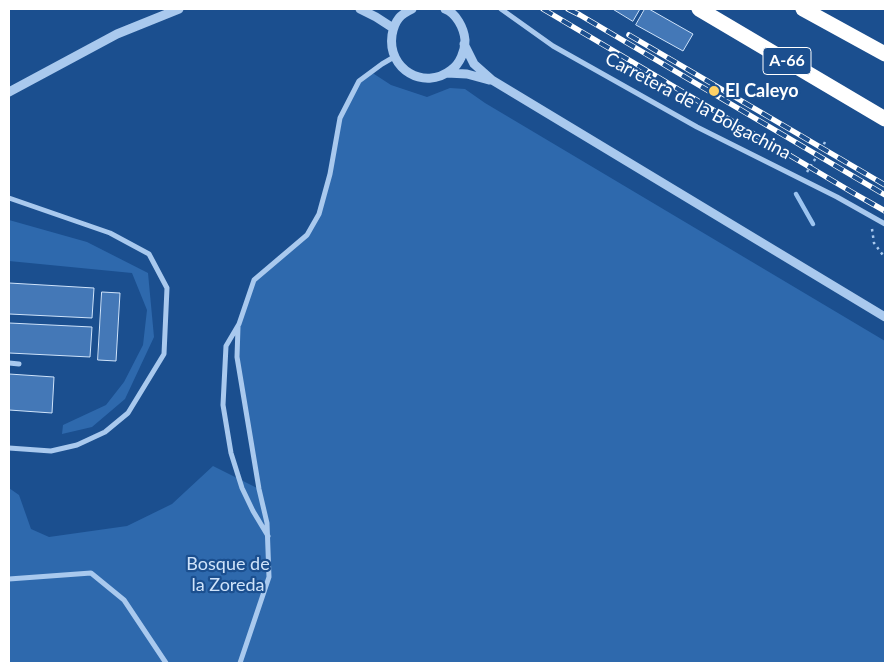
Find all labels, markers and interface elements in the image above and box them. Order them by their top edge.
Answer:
street label: Carretera de la Bolgachina [601,48,795,164]
road number: A-66 [763,48,811,74]
place label: El Caleyo [725,80,799,102]
marker: El Caleyo [707,84,721,98]
park label: Bosque de la Zoreda [186,553,270,596]

